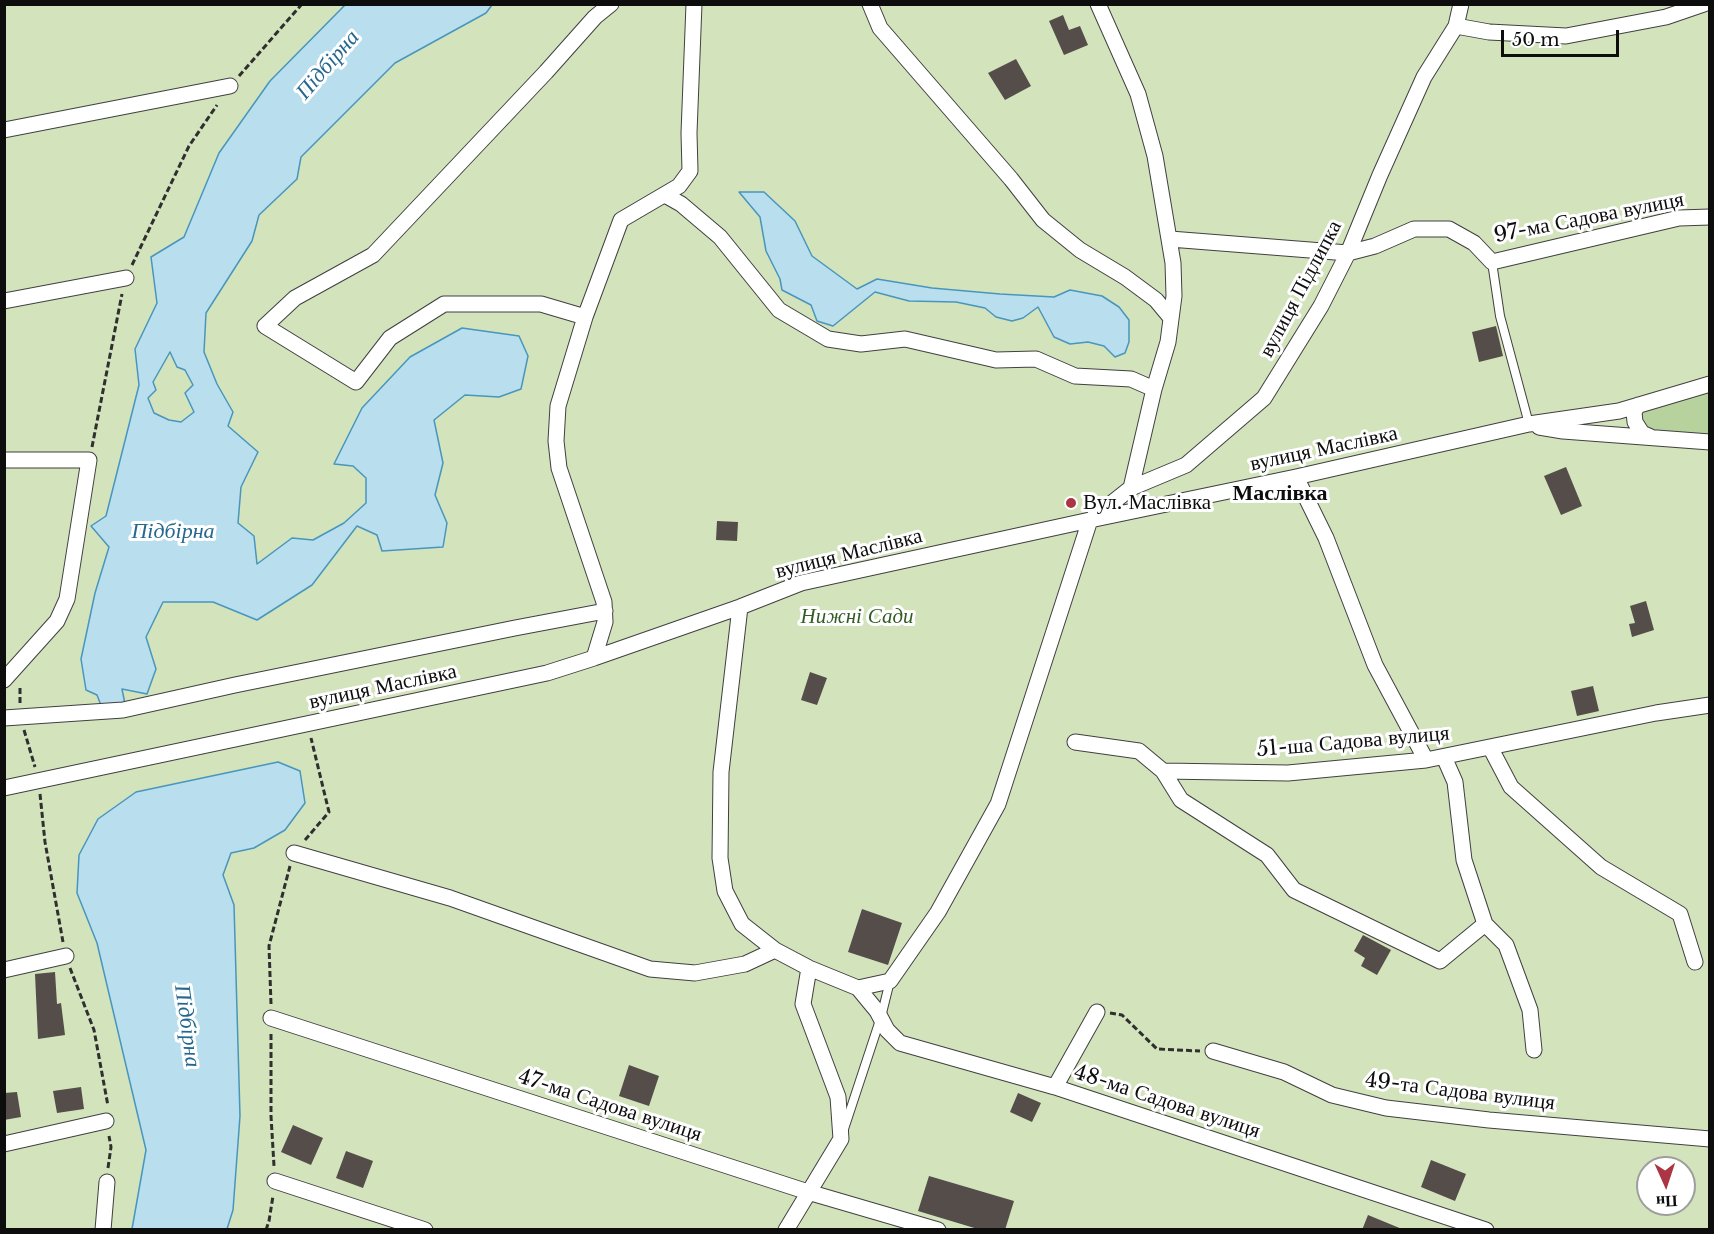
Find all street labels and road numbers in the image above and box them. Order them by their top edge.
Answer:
street label: 97-ма Садова вулиця [1492,187,1686,249]
street label: вулиця Підлипка [1254,216,1348,362]
street label: вулиця Маслівка [1248,421,1400,477]
street label: вулиця Маслівка [773,524,925,584]
street label: вулиця Маслівка [307,659,459,715]
street label: 51-ша Садова вулиця [1256,721,1450,763]
street label: 48-ма Садова вулиця [1071,1060,1263,1144]
street label: 47-ма Садова вулиця [515,1064,705,1148]
street label: 49-та Садова вулиця [1364,1068,1556,1116]

